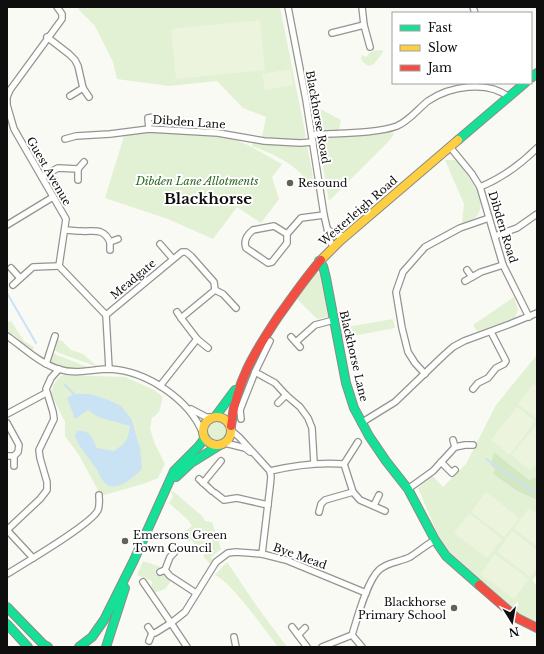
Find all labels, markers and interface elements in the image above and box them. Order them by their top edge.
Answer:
legend [392,12,532,84]
text: Fast [428,20,453,35]
text: Slow [428,40,458,55]
text: Jam [426,60,452,75]
street label: Blackhorse Road [303,69,333,165]
street label: Dibden Lane [152,112,226,132]
street label: Guest Avenue [24,134,74,208]
street label: Westerleigh Road [315,173,400,250]
park label: Dibden Lane Allotments [135,174,258,188]
place label: Resound [298,176,348,190]
marker: Resound [285,178,295,188]
district label: Blackhorse [164,189,252,208]
street label: Dibden Road [485,189,521,265]
street label: Meadgate [108,256,158,302]
street label: Blackhorse Lane [337,309,371,403]
place label: Emersons Green Town Council [133,528,228,555]
marker: Emersons Green Town Council [120,536,130,546]
street label: Bye Mead [271,540,329,572]
place label: Blackhorse Primary School [358,595,446,622]
north arrow [492,602,532,642]
marker: Blackhorse Primary School [449,603,459,613]
text: N [507,624,520,640]

